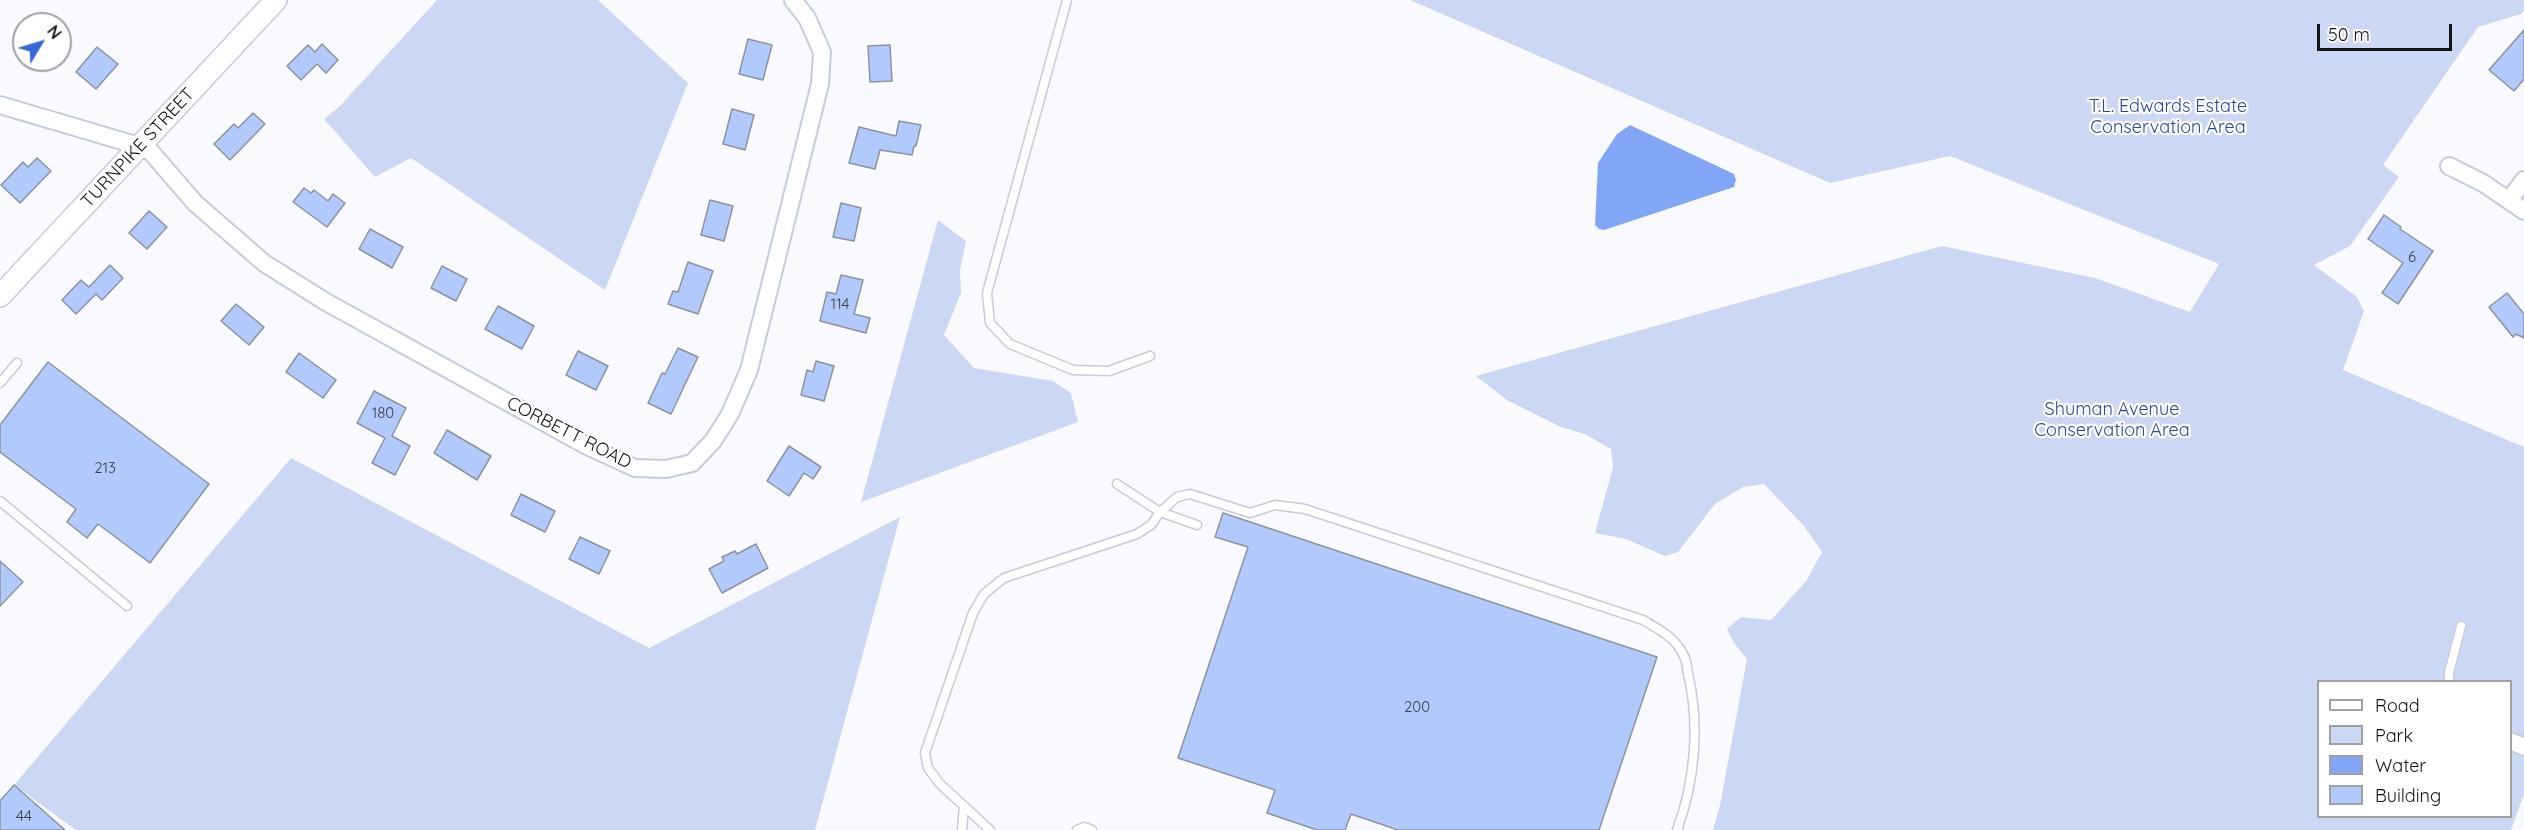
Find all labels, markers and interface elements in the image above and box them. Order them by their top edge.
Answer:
north arrow [12,12,72,72]
scale bar [2320,12,2455,50]
text: N [43,21,66,43]
text: 50 m [2328,23,2370,46]
street label: TURNPIKE STREET [77,84,199,212]
park label: T.L. Edwards Estate Conservation Area [2089,96,2247,138]
house number: 6 [2408,248,2416,266]
house number: 114 [831,295,849,313]
street label: CORBETT ROAD [503,392,635,474]
park label: Shuman Avenue Conservation Area [2034,399,2190,442]
house number: 180 [372,404,394,422]
house number: 213 [94,459,116,477]
legend [2317,680,2512,818]
text: Road [2375,694,2420,717]
house number: 200 [1404,698,1430,716]
text: Park [2375,724,2413,747]
text: Water [2375,754,2426,777]
text: Building [2375,784,2441,807]
house number: 44 [16,807,32,825]

